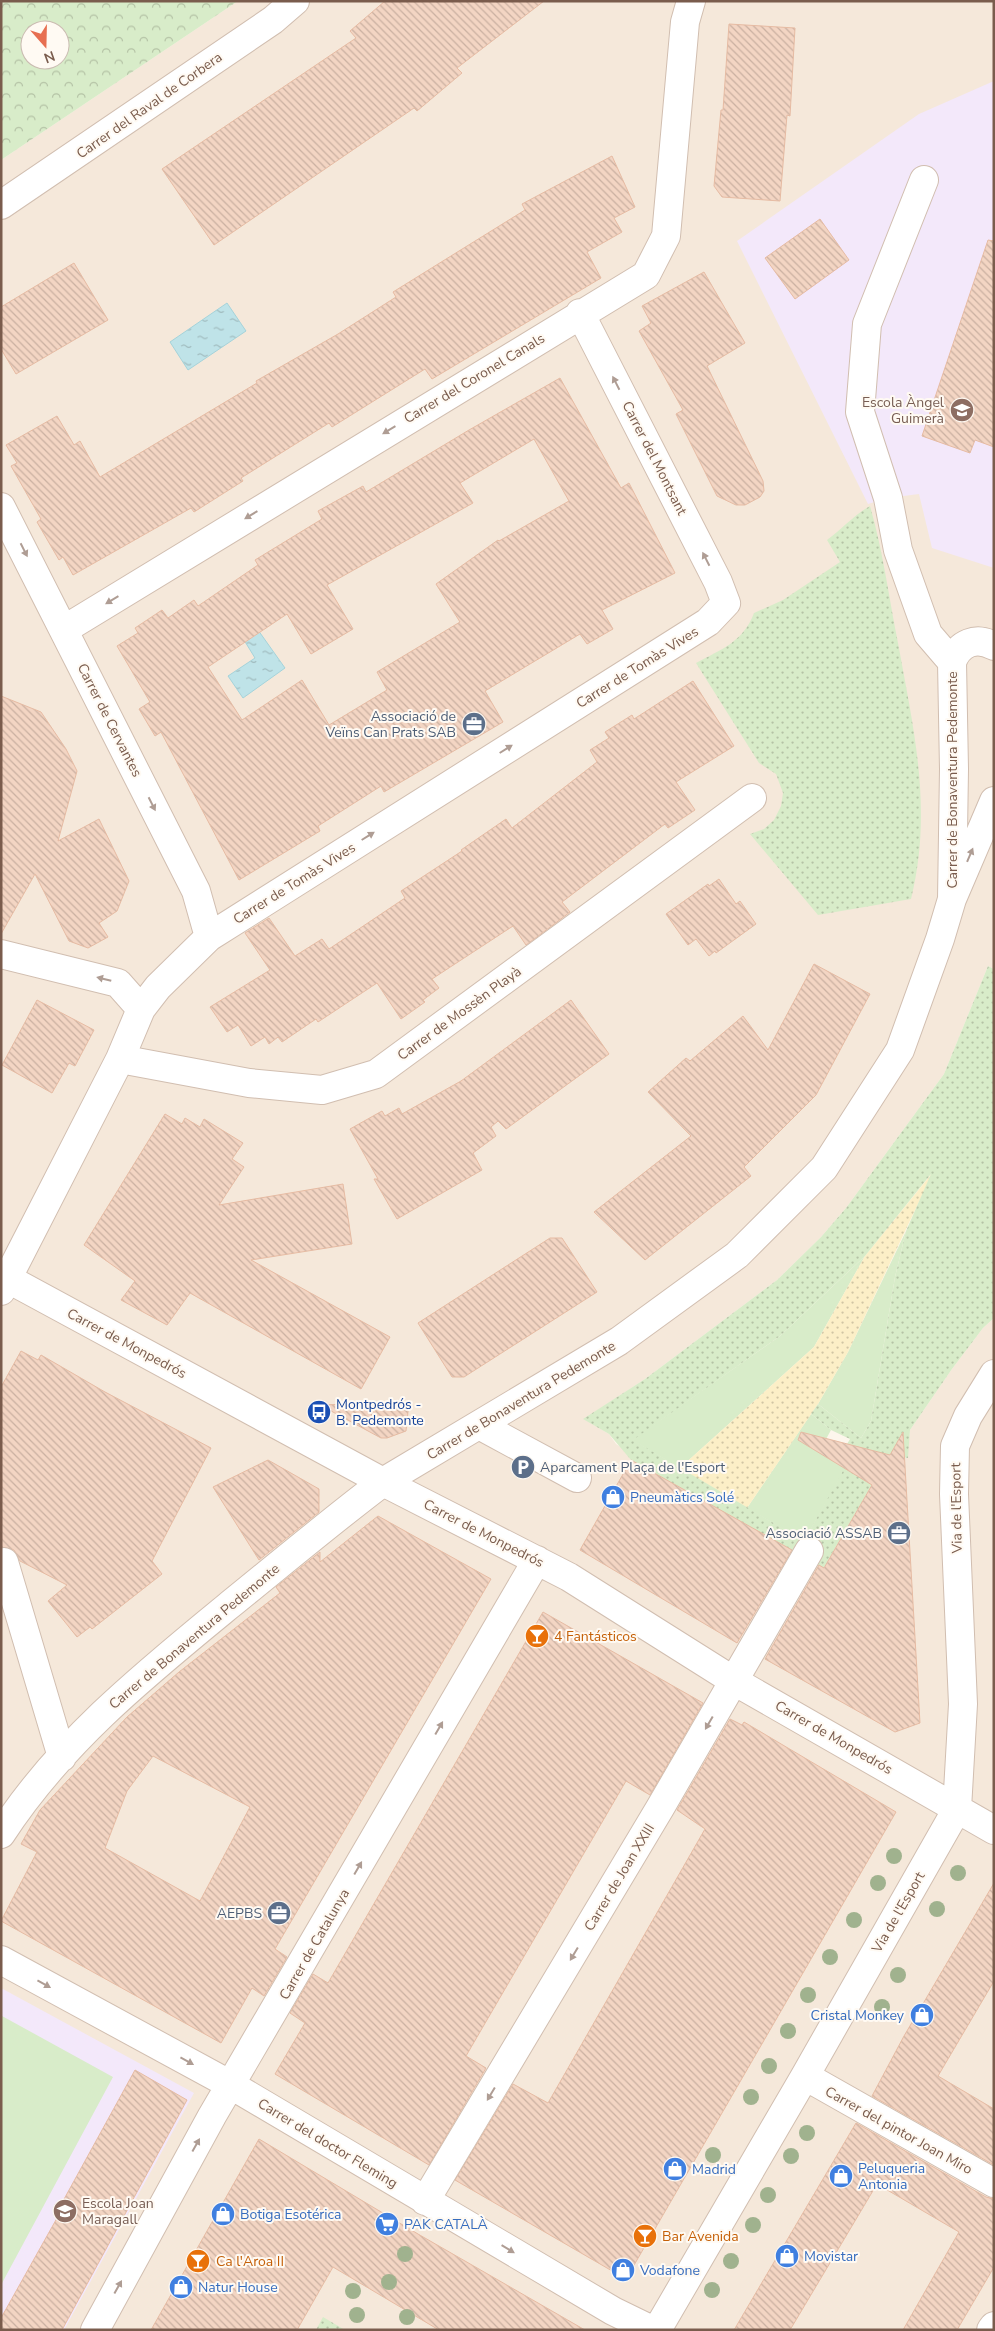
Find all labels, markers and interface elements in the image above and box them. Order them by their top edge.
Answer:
north arrow [20,20,70,70]
text: N [41,46,57,67]
street label: Carrer del Raval de Corbera [73,48,226,163]
street label: Carrer del Coronel Canals [400,329,549,428]
one-way arrow [612,376,620,390]
place label: Escola Àngel Guimerà [862,393,945,428]
school or university icon: Escola Àngel Guimerà [949,397,975,423]
street label: Carrer del Montsant [618,398,692,519]
one-way arrow [383,425,396,434]
one-way arrow [244,510,257,519]
one-way arrow [20,543,28,557]
one-way arrow [702,552,710,566]
one-way arrow [106,595,119,604]
street label: Carrer de Tomàs Vives [572,622,702,713]
street label: Carrer de Cervantes [73,660,147,780]
street label: Carrer de Bonaventura Pedemonte [943,671,962,889]
place label: Associació de Veïns Can Prats SAB [324,707,456,742]
office icon: Associació de Veïns Can Prats SAB [461,711,487,737]
one-way arrow [499,745,512,754]
one-way arrow [148,797,156,812]
one-way arrow [362,831,375,841]
street label: Carrer de Tomàs Vives [229,838,359,929]
one-way arrow [967,848,975,862]
street label: Carrer de Mossèn Playà [393,962,525,1065]
one-way arrow [97,975,112,983]
street label: Carrer de Monpedrós [64,1304,190,1383]
street label: Carrer de Bonaventura Pedemonte [423,1336,619,1465]
place label: Montpedrós - B. Pedemonte [336,1395,424,1430]
bus stop icon: Montpedrós - B. Pedemonte [306,1399,332,1425]
parking icon: Aparcament Plaça de l'Esport [510,1454,536,1480]
place label: Aparcament Plaça de l'Esport [540,1458,725,1477]
street label: Via de l'Esport [946,1462,967,1555]
shop icon: Pneumàtics Solé [600,1484,626,1510]
place label: Pneumàtics Solé [630,1488,734,1507]
street label: Carrer de Monpedrós [420,1495,547,1572]
office icon: Associació ASSAB [886,1520,912,1546]
place label: Associació ASSAB [765,1524,882,1543]
street label: Carrer de Bonaventura Pedemonte [105,1559,284,1713]
bar icon: 4 Fantásticos [524,1623,550,1649]
place label: 4 Fantásticos [554,1627,637,1646]
street label: Carrer de Monpedrós [772,1696,896,1779]
one-way arrow [705,1716,713,1731]
one-way arrow [435,1721,444,1734]
street label: Carrer de Joan XXIII [580,1820,659,1934]
one-way arrow [353,1862,362,1875]
street label: Via de l'Esport [867,1868,929,1957]
street label: Carrer de Catalunya [275,1885,354,2003]
office icon: AEPBS [266,1900,292,1926]
place label: AEPBS [217,1904,262,1923]
one-way arrow [569,1947,578,1960]
one-way arrow [37,1980,51,1988]
shop icon: Cristal Monkey [909,2002,935,2028]
place label: Cristal Monkey [811,2006,905,2025]
one-way arrow [180,2057,193,2066]
street label: Carrer del pintor Joan Miro [822,2082,976,2179]
one-way arrow [486,2087,495,2100]
street label: Carrer del doctor Fleming [254,2094,401,2193]
one-way arrow [192,2138,201,2151]
shop icon: Madrid [662,2156,688,2182]
place label: Peluqueria Antonia [858,2159,925,2194]
place label: Madrid [692,2160,736,2179]
shop icon: Peluqueria Antonia [828,2163,854,2189]
place label: Escola Joan Maragall [82,2194,154,2229]
school or university icon: Escola Joan Maragall [52,2198,78,2224]
shop icon: Botiga Esotérica [210,2201,236,2227]
place label: Botiga Esotérica [240,2205,341,2224]
supermarket icon: PAK CATALÀ [374,2211,400,2237]
place label: PAK CATALÀ [404,2215,488,2234]
bar icon: Bar Avenida [632,2223,658,2249]
place label: Bar Avenida [662,2227,739,2246]
shop icon: Movistar [774,2243,800,2269]
one-way arrow [502,2245,515,2254]
place label: Movistar [804,2247,858,2266]
bar icon: Ca l'Aroa II [185,2248,211,2274]
place label: Ca l'Aroa II [216,2252,284,2271]
shop icon: Vodafone [610,2257,636,2283]
place label: Vodafone [639,2261,700,2280]
shop icon: Natur House [168,2274,194,2300]
place label: Natur House [198,2278,278,2297]
one-way arrow [114,2280,122,2294]

